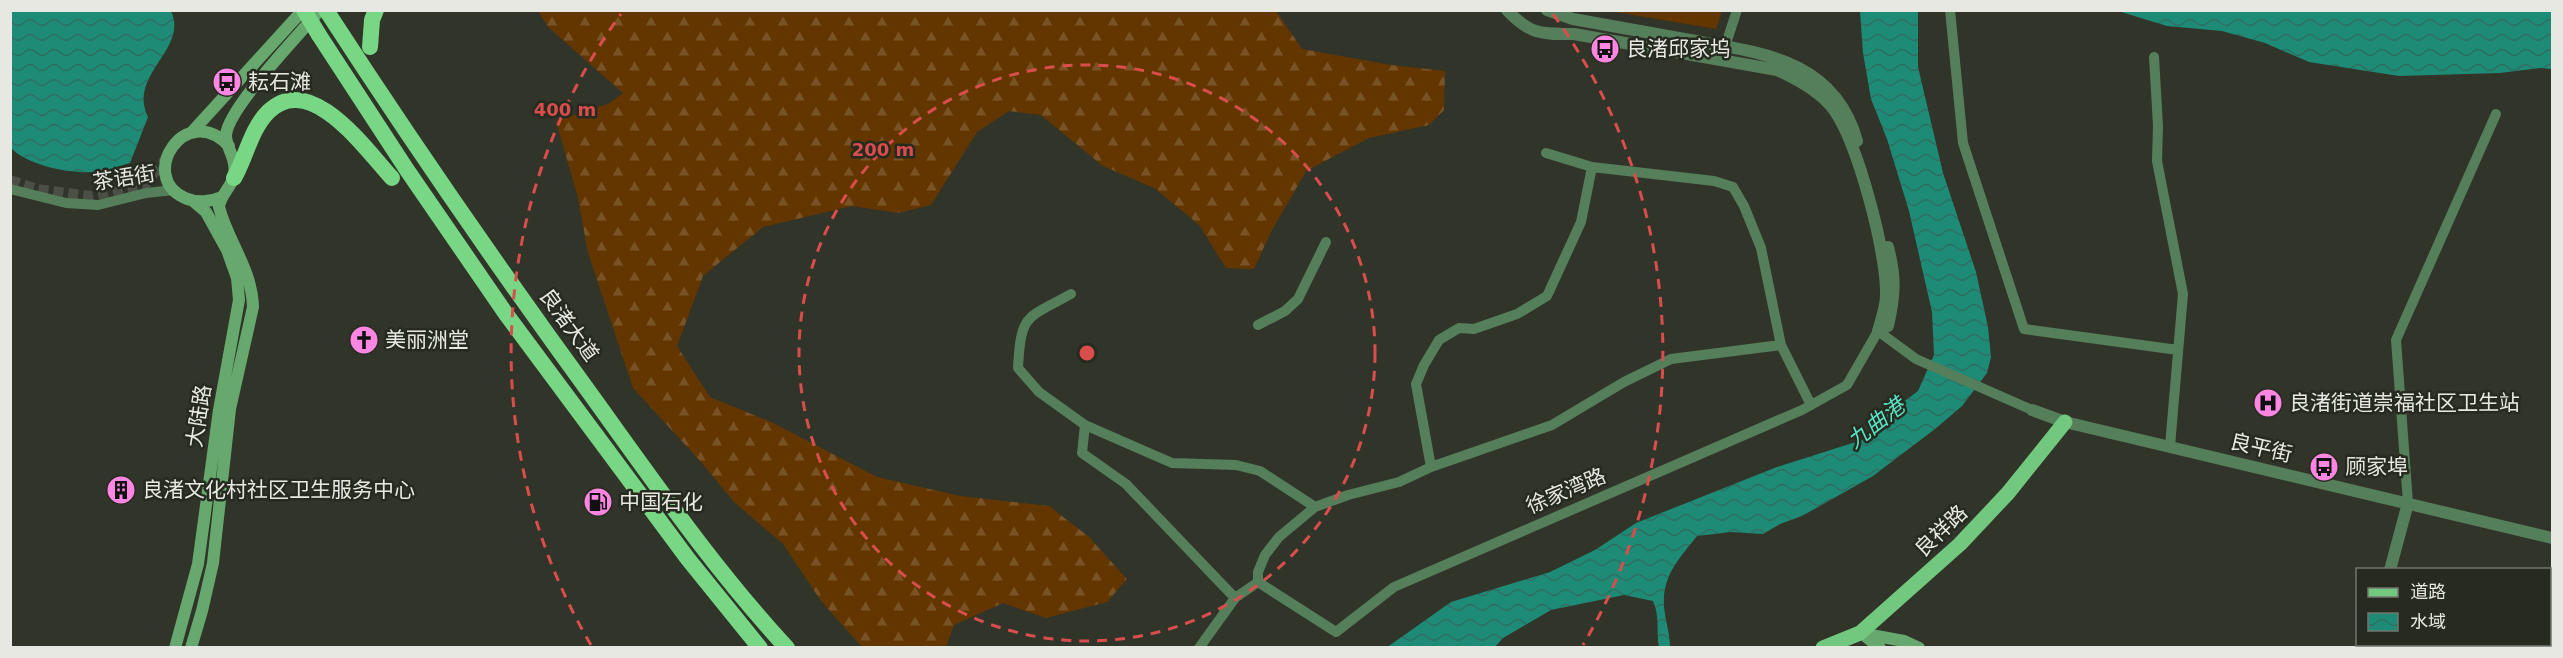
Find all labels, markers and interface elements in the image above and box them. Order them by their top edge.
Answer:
bus stop icon: 良渚邱家坞 [1589,33,1621,65]
place label: 良渚邱家坞 [1626,37,1731,61]
bus stop icon: 耘石滩 [211,66,243,98]
place label: 耘石滩 [248,70,311,94]
text: 400 m [534,99,596,120]
text: 200 m [852,139,914,160]
street label: 茶语街 [91,161,157,195]
street label: 良渚大道 [535,284,603,366]
church icon: 美丽洲堂 [348,324,380,356]
place label: 美丽洲堂 [385,328,469,352]
centre of rings [1077,343,1097,363]
street label: 大陆路 [182,383,216,449]
hospital icon: 良渚街道崇福社区卫生站 [2252,387,2284,419]
water label: 九曲港 [1842,391,1912,453]
place label: 良渚街道崇福社区卫生站 [2289,391,2520,415]
street label: 良平街 [2228,429,2294,467]
bus stop icon: 顾家埠 [2308,451,2340,483]
place label: 顾家埠 [2345,455,2408,479]
street label: 徐家湾路 [1523,464,1609,518]
building icon: 良渚文化村社区卫生服务中心 [105,474,137,506]
place label: 良渚文化村社区卫生服务中心 [142,478,415,502]
fuel station icon: 中国石化 [582,486,614,518]
place label: 中国石化 [619,490,703,514]
street label: 良祥路 [1910,500,1972,562]
legend [2356,568,2551,646]
text: 道路 [2410,581,2446,602]
text: 水域 [2410,611,2446,632]

